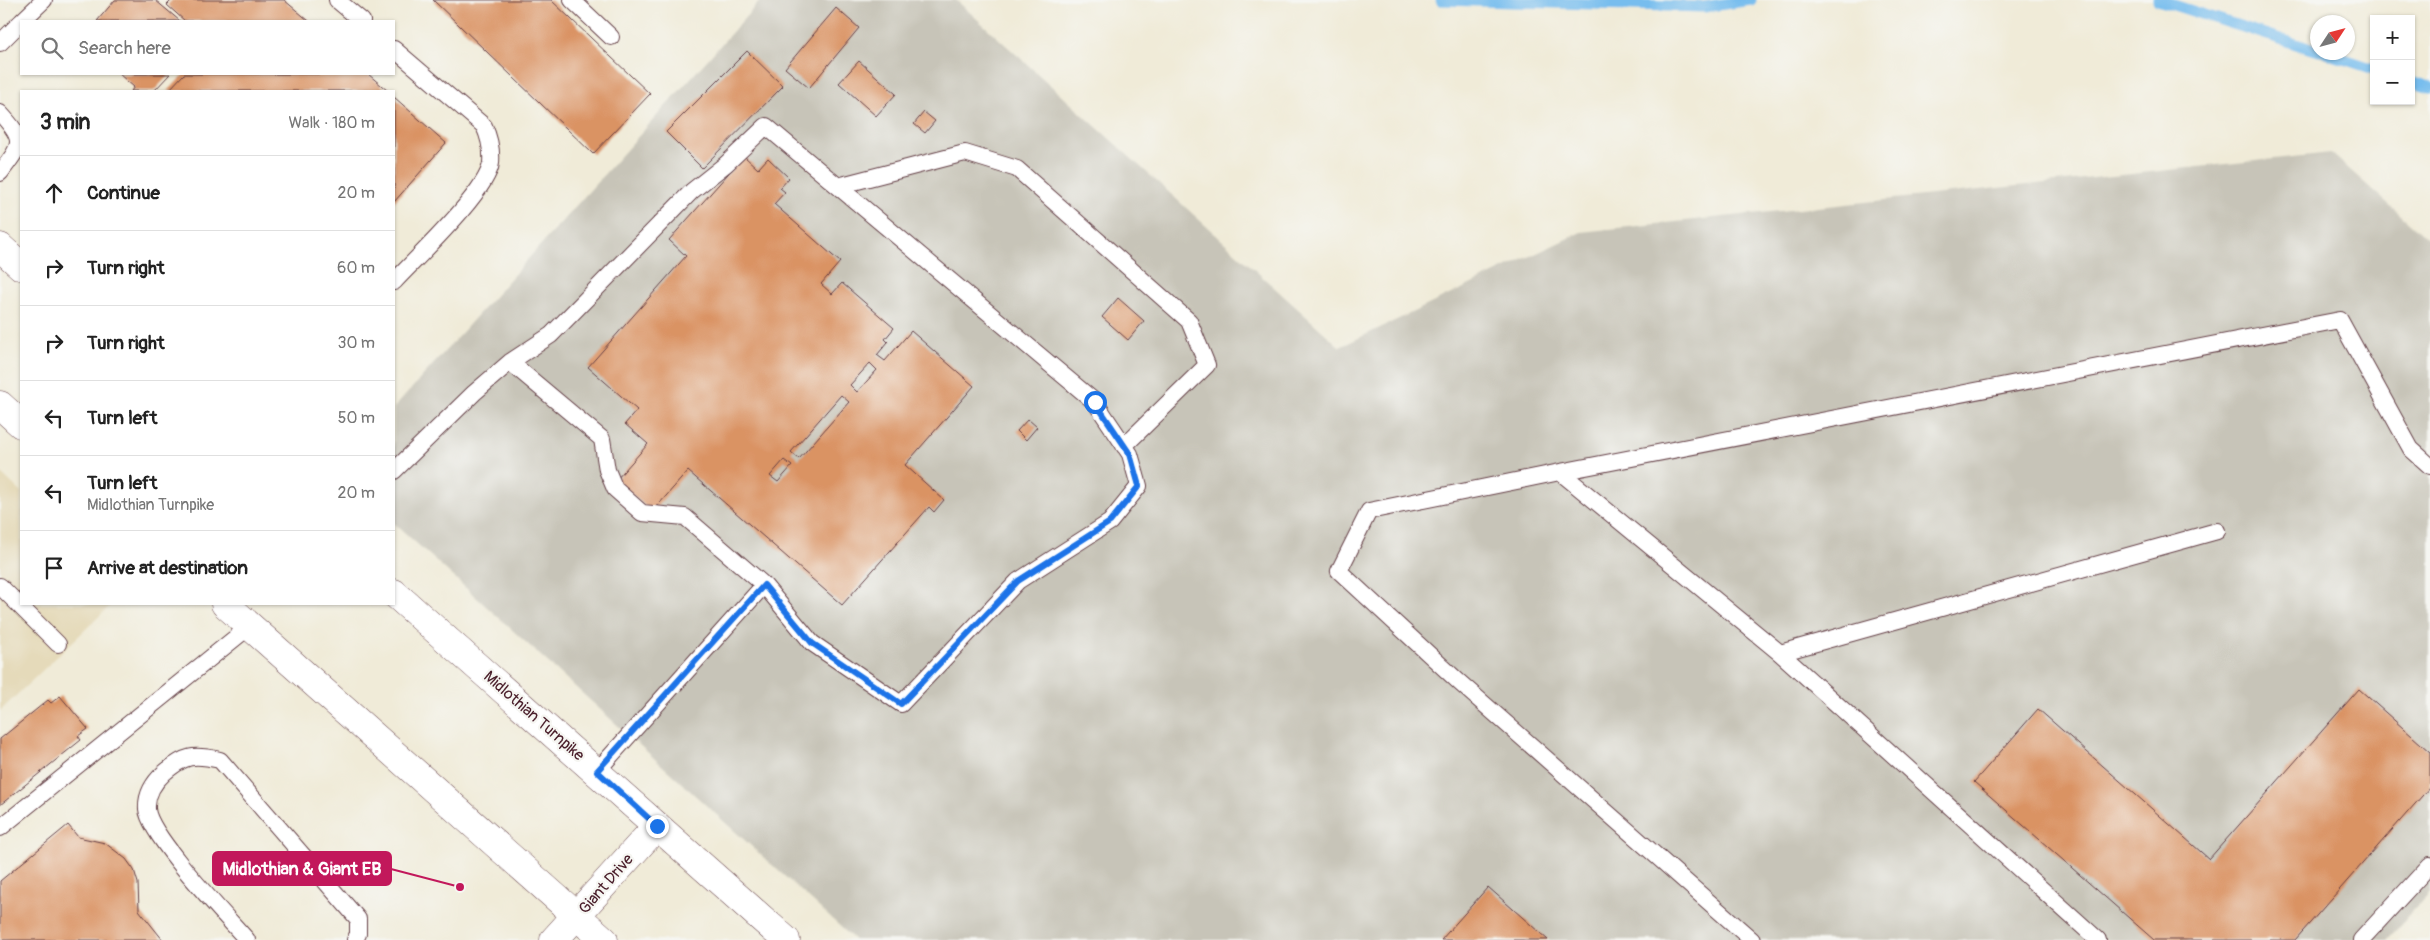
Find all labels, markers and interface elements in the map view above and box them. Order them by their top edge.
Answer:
north arrow [2310,15,2355,60]
map controls [2370,15,2415,105]
button: + [2370,15,2415,60]
search box [20,20,395,75]
icon: search [38,34,66,62]
text: Search here [78,36,171,60]
button: − [2370,60,2415,105]
text: 3 min [40,109,90,136]
text: Walk · 180 m [288,113,375,133]
icon: ahead [40,179,68,207]
text: Continue [87,181,160,205]
text: 20 m [337,183,375,203]
icon: right [40,254,68,282]
text: Turn right [87,256,165,280]
text: 60 m [337,258,375,278]
icon: right [40,329,68,357]
text: Turn right [87,331,165,355]
text: 30 m [337,333,375,353]
route start [1084,391,1107,414]
icon: left [40,404,68,432]
text: Turn left [87,406,157,430]
text: 50 m [338,408,375,428]
text: Turn left [87,471,157,495]
icon: left [40,479,68,507]
text: 20 m [337,483,375,503]
text: Midlothian Turnpike [87,495,214,515]
icon: arrive [40,554,68,582]
text: Arrive at destination [87,556,248,580]
street label: Midlothian Turnpike [479,667,589,765]
route end [646,815,669,838]
street label: Giant Drive [574,850,638,918]
callout: Midlothian & Giant EB [213,852,391,885]
text: Midlothian & Giant EB [223,858,381,881]

